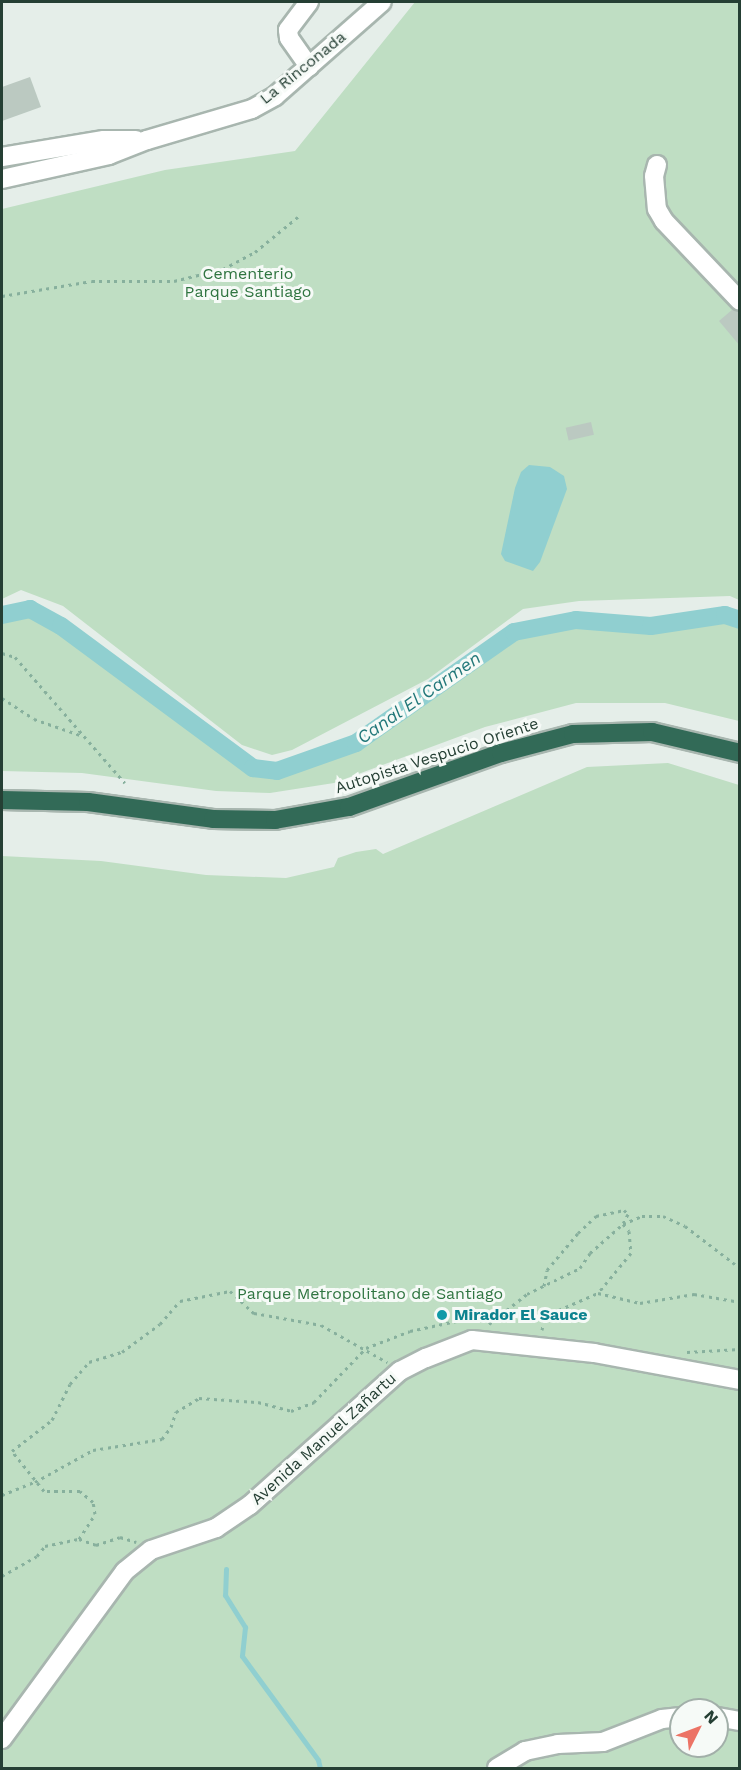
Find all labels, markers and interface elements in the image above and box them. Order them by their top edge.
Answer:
street label: La Rinconada [256,27,350,109]
park label: Cementerio Parque Santiago [185,264,311,302]
water label: Canal El Carmen [353,647,485,749]
street label: Autopista Vespucio Oriente [332,714,542,798]
park label: Parque Metropolitano de Santiago [237,1284,503,1304]
place label: Mirador El Sauce [454,1305,588,1325]
marker: Mirador El Sauce [435,1308,449,1322]
street label: Avenida Manuel Zañartu [247,1369,401,1509]
north arrow [669,1698,729,1758]
text: N [700,1706,722,1728]

